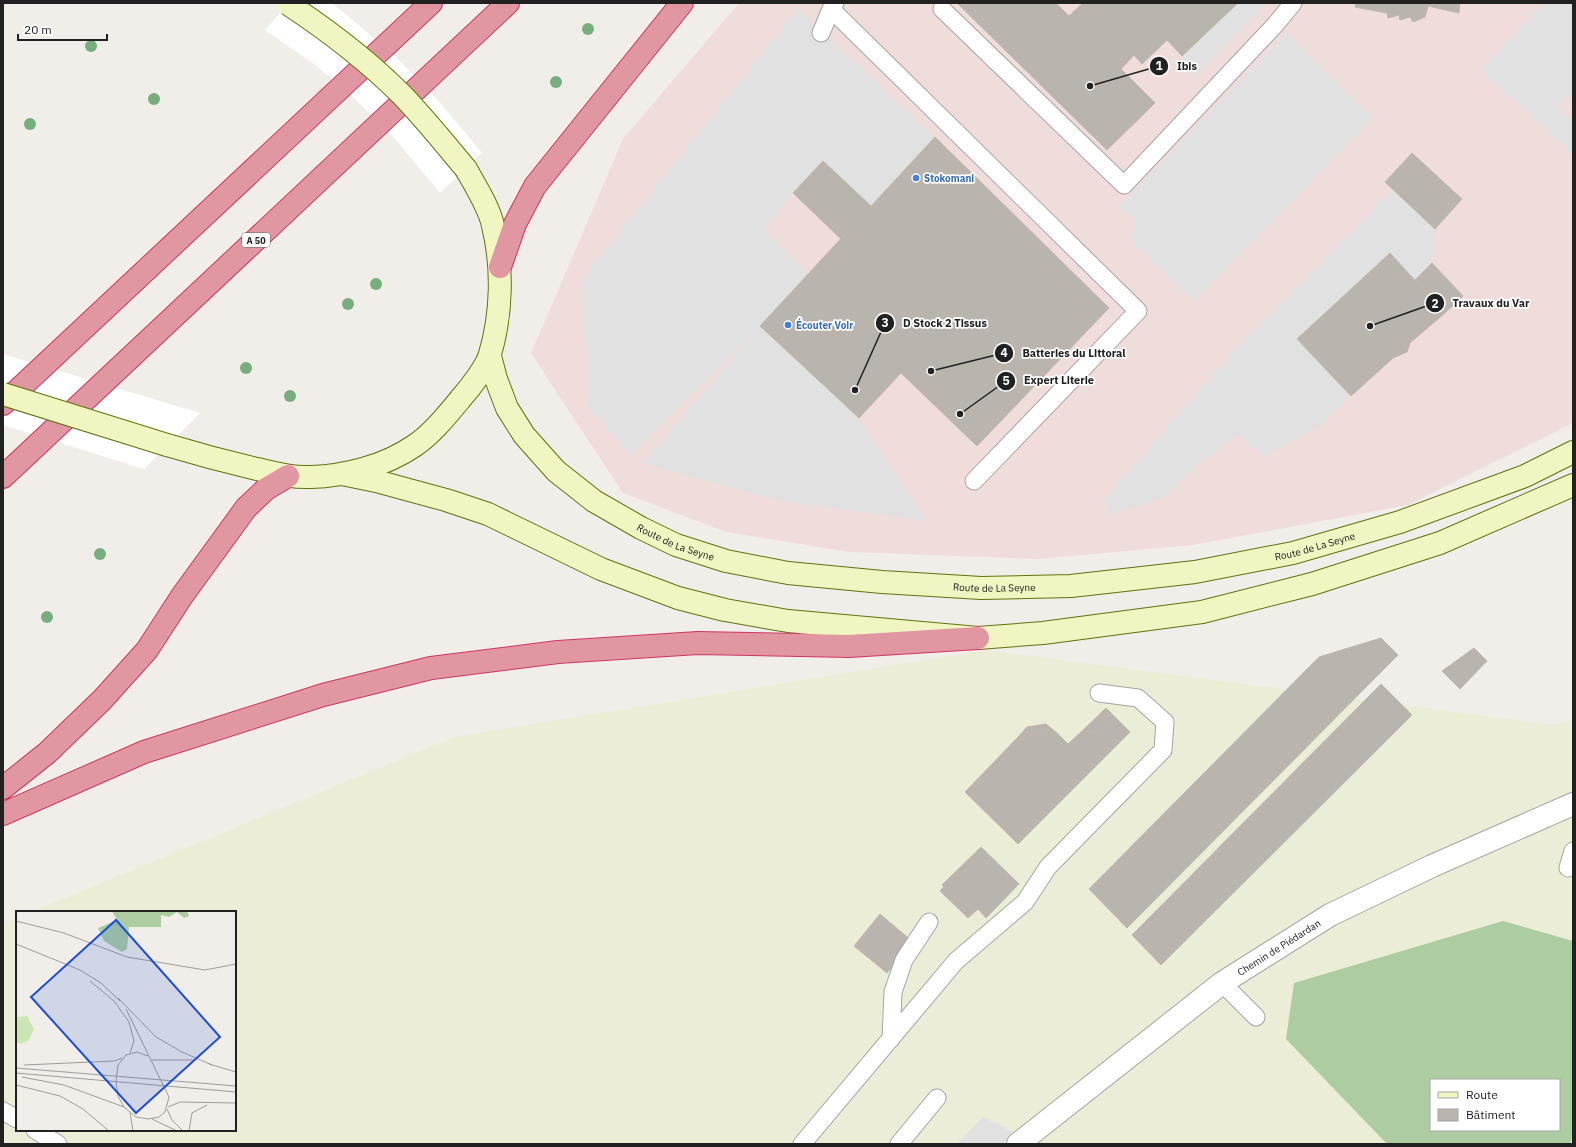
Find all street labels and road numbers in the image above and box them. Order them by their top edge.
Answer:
road number: A 50 [242,233,270,247]
street label: Route de La Seyne [634,520,717,564]
street label: Route de La Seyne [1273,529,1357,563]
street label: Route de La Seyne [953,580,1036,595]
street label: Chemin de Piédardan [1235,916,1323,978]

